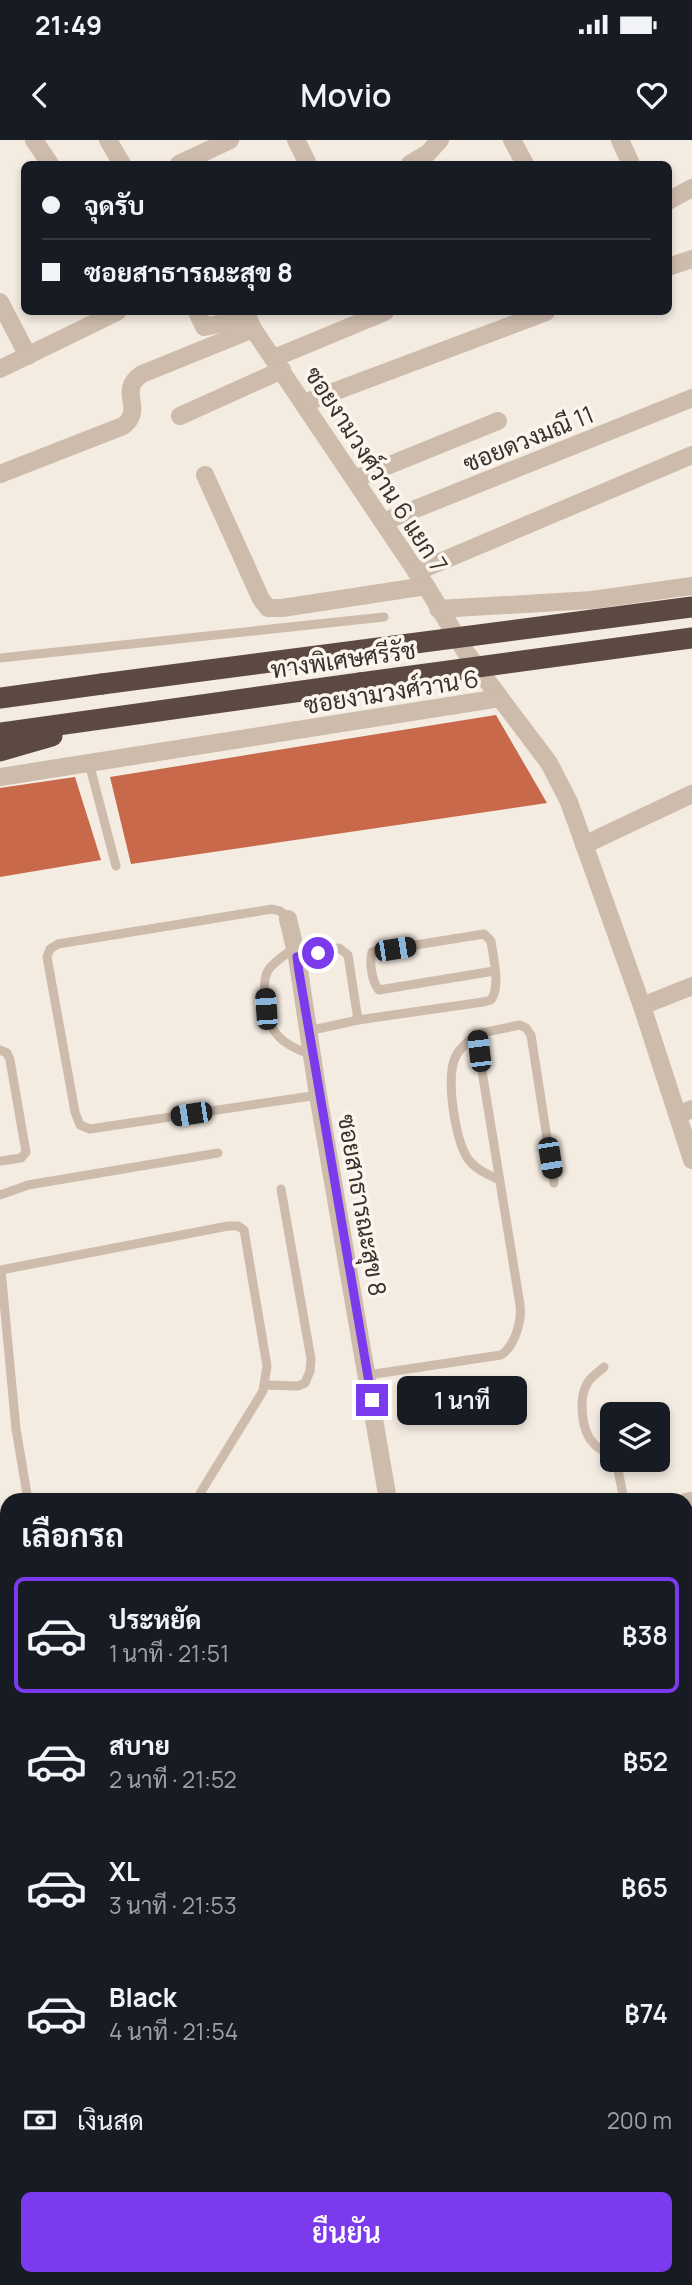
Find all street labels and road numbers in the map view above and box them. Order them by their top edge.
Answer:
street label: ซอยงามวงศ์วาน 6 แยก 7 [298,360,456,578]
street label: ซอยดวงมณี 11 [458,397,598,479]
street label: ทางพิเศษศรีรัช [268,633,418,685]
street label: ซอยงามวงศ์วาน 6 [301,661,481,721]
street label: ซอยสาธารณะสุข 8 [330,1111,395,1299]

